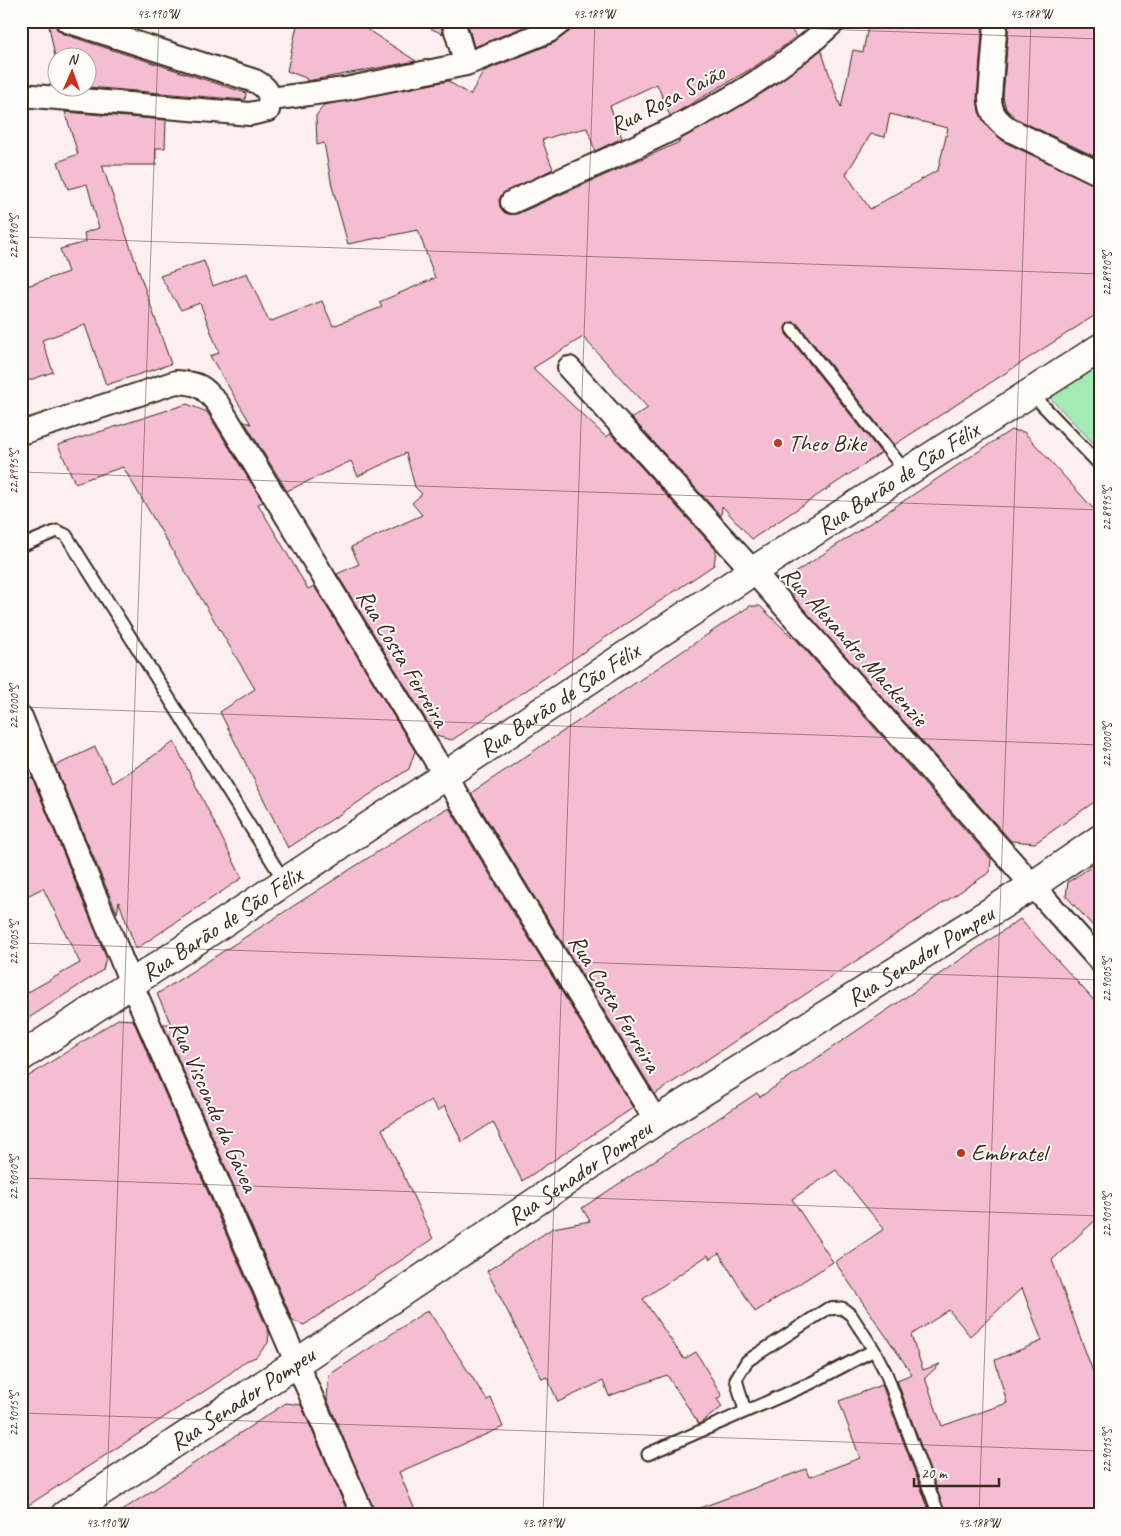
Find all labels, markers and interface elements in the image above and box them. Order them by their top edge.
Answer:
text: 43.190°W [137,6,181,22]
text: 43.189°W [573,6,617,22]
text: 43.188°W [1010,6,1054,22]
north arrow [48,48,98,98]
text: N [68,51,79,68]
street label: Rua Rosa Saião [604,56,731,141]
text: 22.8990°S [6,213,22,259]
text: 22.8990°S [1099,250,1115,296]
street label: Rua Barão de São Félix [811,414,986,541]
place label: Theo Bike [788,428,868,458]
marker: Theo Bike [772,437,784,449]
text: 22.8995°S [6,448,22,494]
text: 22.8995°S [1099,485,1115,531]
street label: Rua Alexandre Mackenzie [775,560,936,734]
street label: Rua Costa Ferreira [350,584,457,734]
street label: Rua Barão de São Félix [473,634,647,764]
text: 22.9000°S [6,683,22,729]
text: 22.9000°S [1099,721,1115,767]
street label: Rua Barão de São Félix [136,858,309,988]
street label: Rua Senador Pompeu [841,897,1001,1013]
text: 22.9005°S [6,919,22,965]
street label: Rua Costa Ferreira [562,929,669,1079]
text: 22.9005°S [1099,956,1115,1002]
street label: Rua Visconde da Gávea [163,1016,266,1198]
street label: Rua Senador Pompeu [501,1112,659,1232]
place label: Embratel [971,1138,1050,1168]
marker: Embratel [955,1147,967,1159]
text: 22.9010°S [6,1154,22,1200]
text: 22.9010°S [1099,1191,1115,1237]
street label: Rua Senador Pompeu [164,1339,322,1457]
text: 22.9015°S [6,1390,22,1436]
text: 22.9015°S [1099,1427,1115,1473]
scale bar [914,1456,998,1488]
text: 20 m [921,1464,948,1483]
text: 43.190°W [86,1515,130,1531]
text: 43.189°W [522,1515,566,1531]
text: 43.188°W [958,1515,1002,1531]

